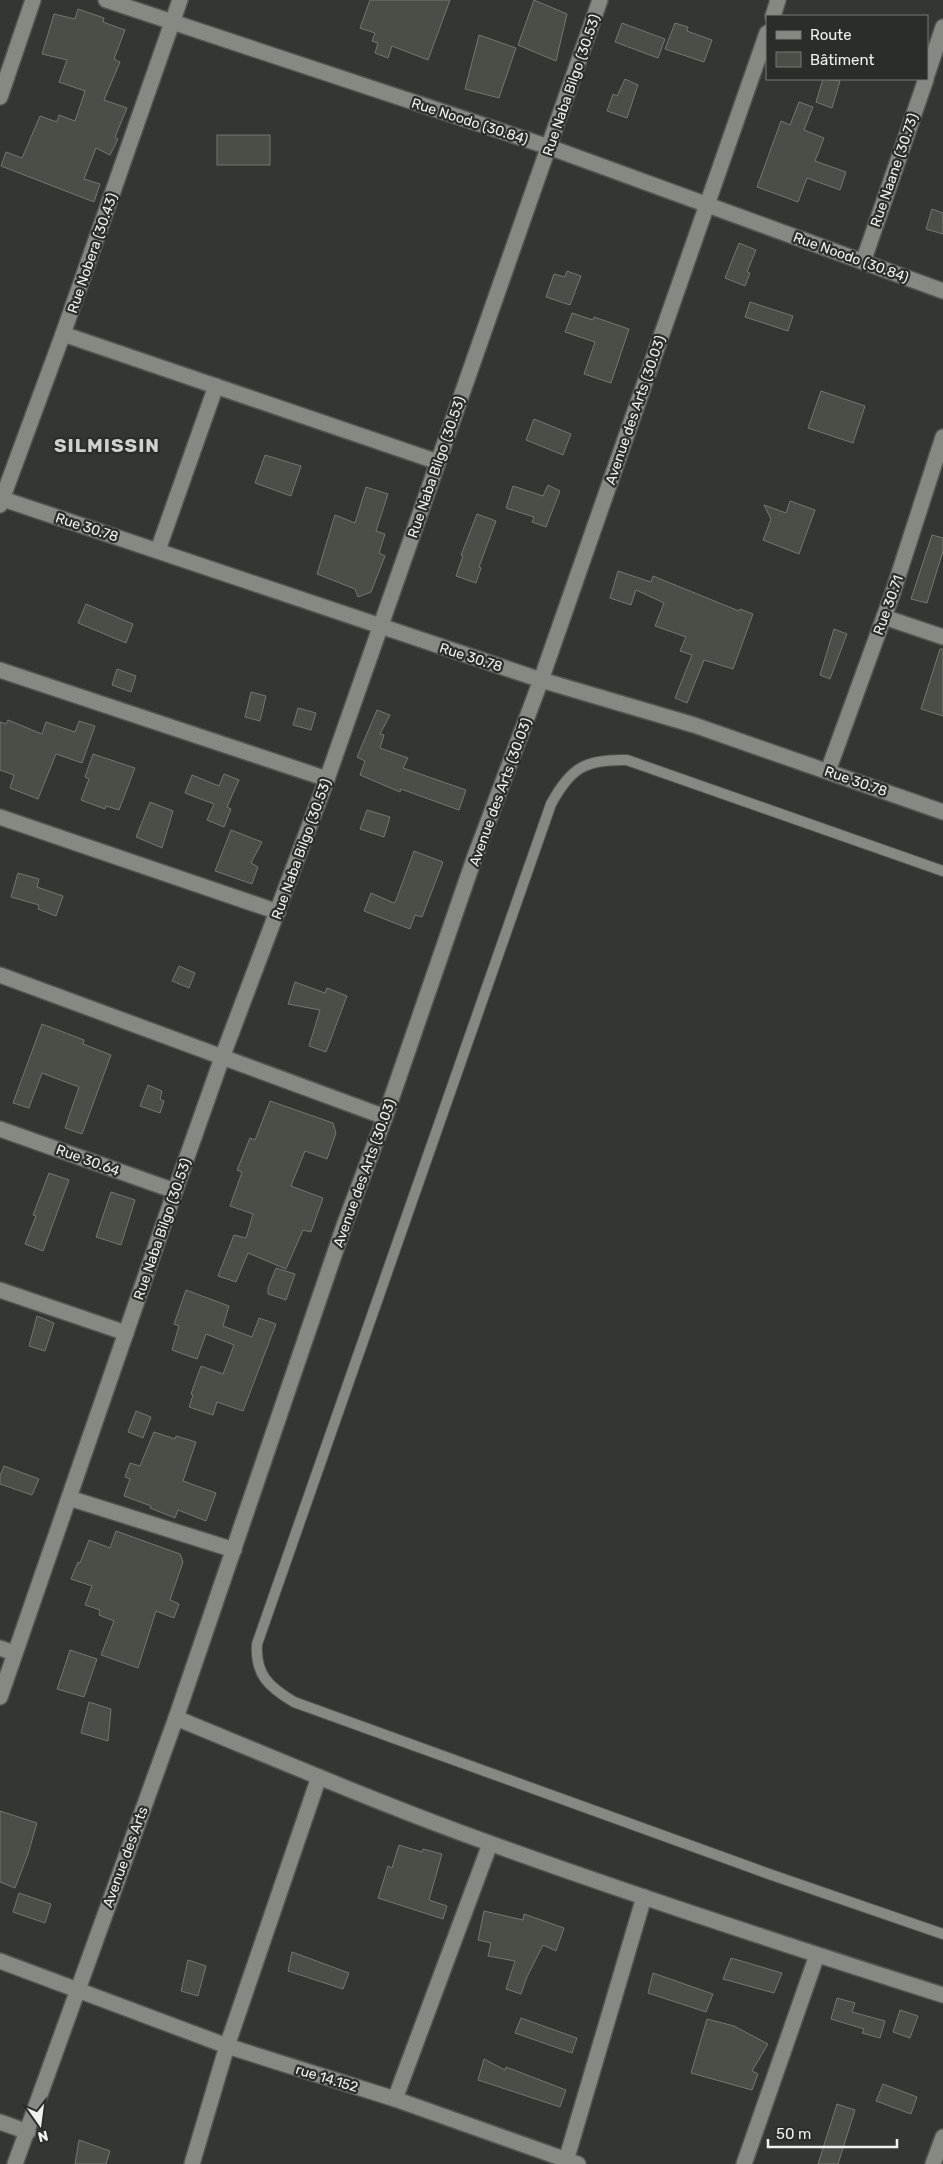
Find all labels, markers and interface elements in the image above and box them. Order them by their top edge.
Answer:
street label: Rue Naba Bilgo (30.53) [539,12,604,158]
legend [766,15,928,80]
text: Route [810,26,852,44]
text: Bâtiment [810,51,874,69]
street label: Rue Noodo (30.84) [409,95,530,148]
street label: Rue Naane (30.73) [867,111,922,229]
street label: Rue Nobera (30.43) [64,191,121,316]
street label: Rue Noodo (30.84) [791,229,911,286]
street label: Avenue des Arts (30.03) [602,333,669,487]
street label: Rue Naba Bilgo (30.53) [404,394,469,540]
district label: SILMISSIN [54,434,160,457]
street label: Rue 30.78 [53,509,121,546]
street label: Rue 30.71 [870,573,907,637]
street label: Rue 30.78 [437,639,505,676]
street label: Avenue des Arts (30.03) [466,716,535,869]
street label: Rue 30.78 [822,763,889,800]
street label: Rue Naba Bilgo (30.53) [268,776,335,922]
street label: Avenue des Arts (30.03) [330,1097,399,1250]
street label: Rue 30.64 [54,1141,122,1180]
street label: Rue Naba Bilgo (30.53) [130,1156,195,1302]
street label: Avenue des Arts [99,1804,152,1910]
street label: rue 14.152 [293,2061,360,2096]
north arrow [15,2099,65,2149]
scale bar [768,2116,897,2148]
text: 50 m [776,2125,811,2143]
text: N [36,2127,50,2146]

